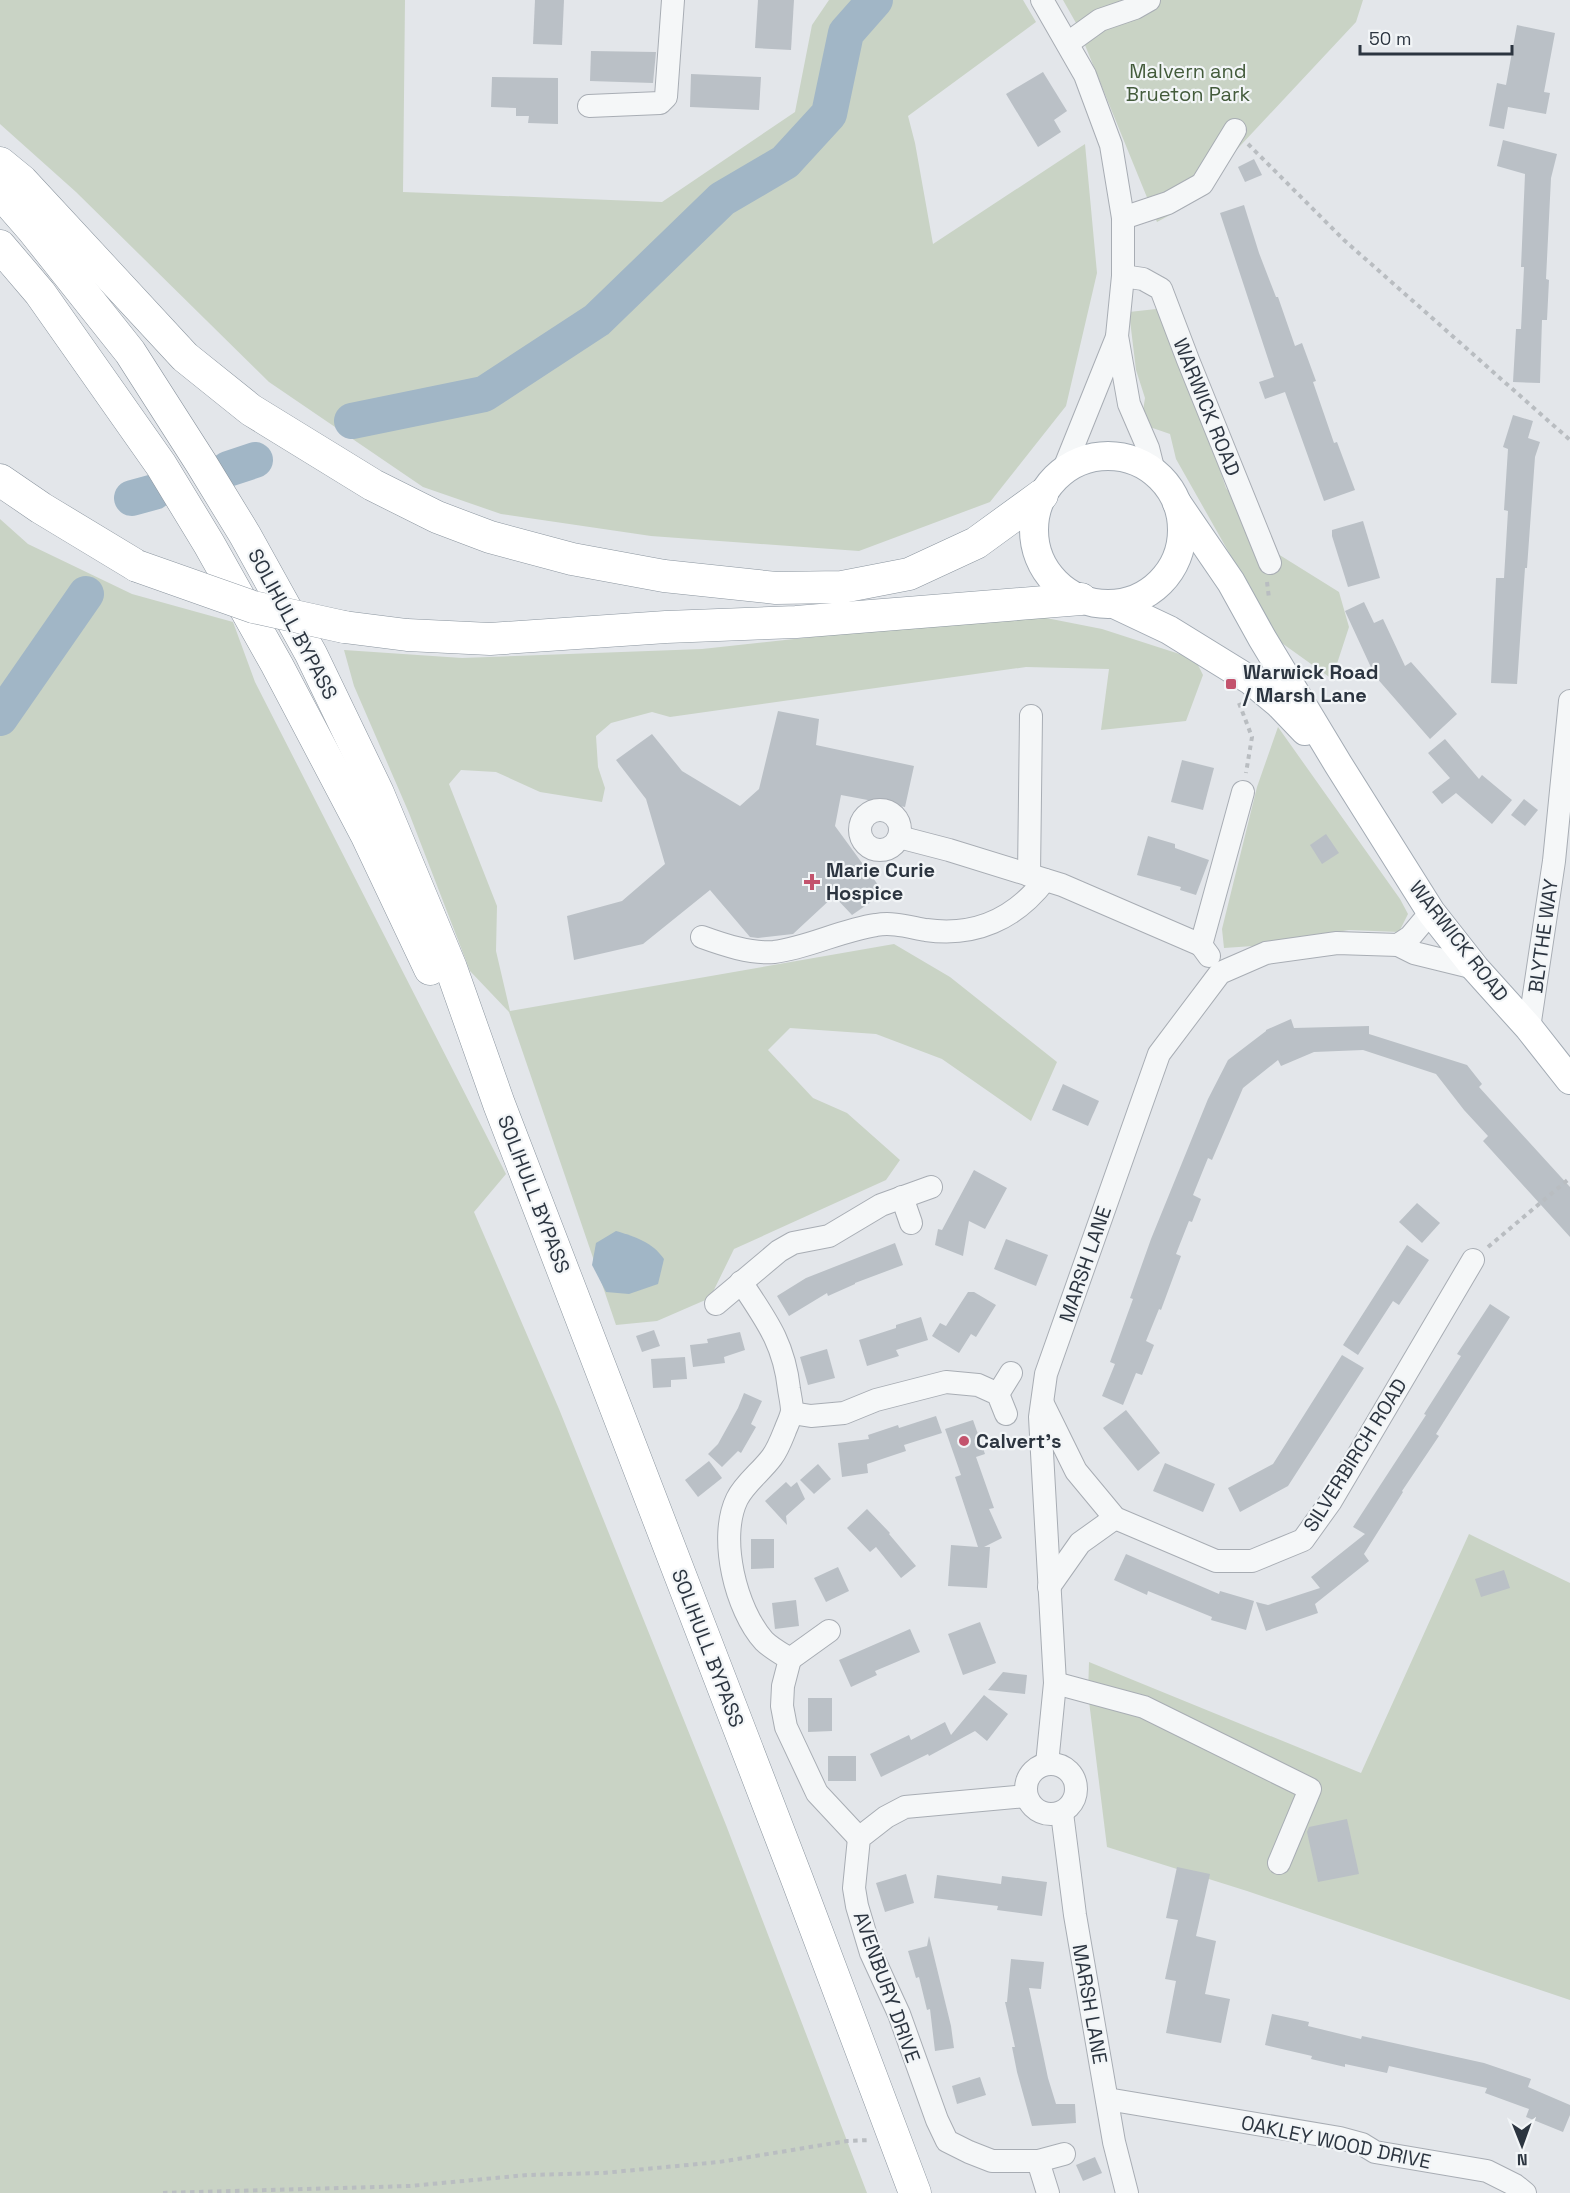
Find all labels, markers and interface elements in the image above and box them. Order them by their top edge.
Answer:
scale bar [1360,18,1512,56]
text: 50 m [1369,27,1411,50]
park label: Malvern and Brueton Park [1126,58,1251,107]
street label: WARWICK ROAD [1168,334,1246,480]
street label: SOLIHULL BYPASS [242,544,344,704]
place label: Warwick Road / Marsh Lane [1242,659,1378,708]
marker: Warwick Road / Marsh Lane [1224,677,1238,691]
place label: Marie Curie Hospice [826,857,935,906]
marker: Marie Curie Hospice [803,873,821,891]
street label: WARWICK ROAD [1404,875,1514,1007]
street label: BLYTHE WAY [1522,877,1564,995]
street label: SOLIHULL BYPASS [492,1111,576,1277]
street label: MARSH LANE [1053,1203,1117,1325]
street label: SILVERBIRCH ROAD [1297,1373,1413,1537]
place label: Calvert's [976,1428,1061,1454]
marker: Calvert's [957,1434,971,1448]
street label: SOLIHULL BYPASS [666,1565,750,1731]
street label: AVENBURY DRIVE [848,1908,926,2066]
street label: MARSH LANE [1067,1942,1113,2066]
street label: OAKLEY WOOD DRIVE [1239,2109,1433,2175]
north arrow [1492,2115,1552,2175]
text: N [1517,2149,1528,2170]

